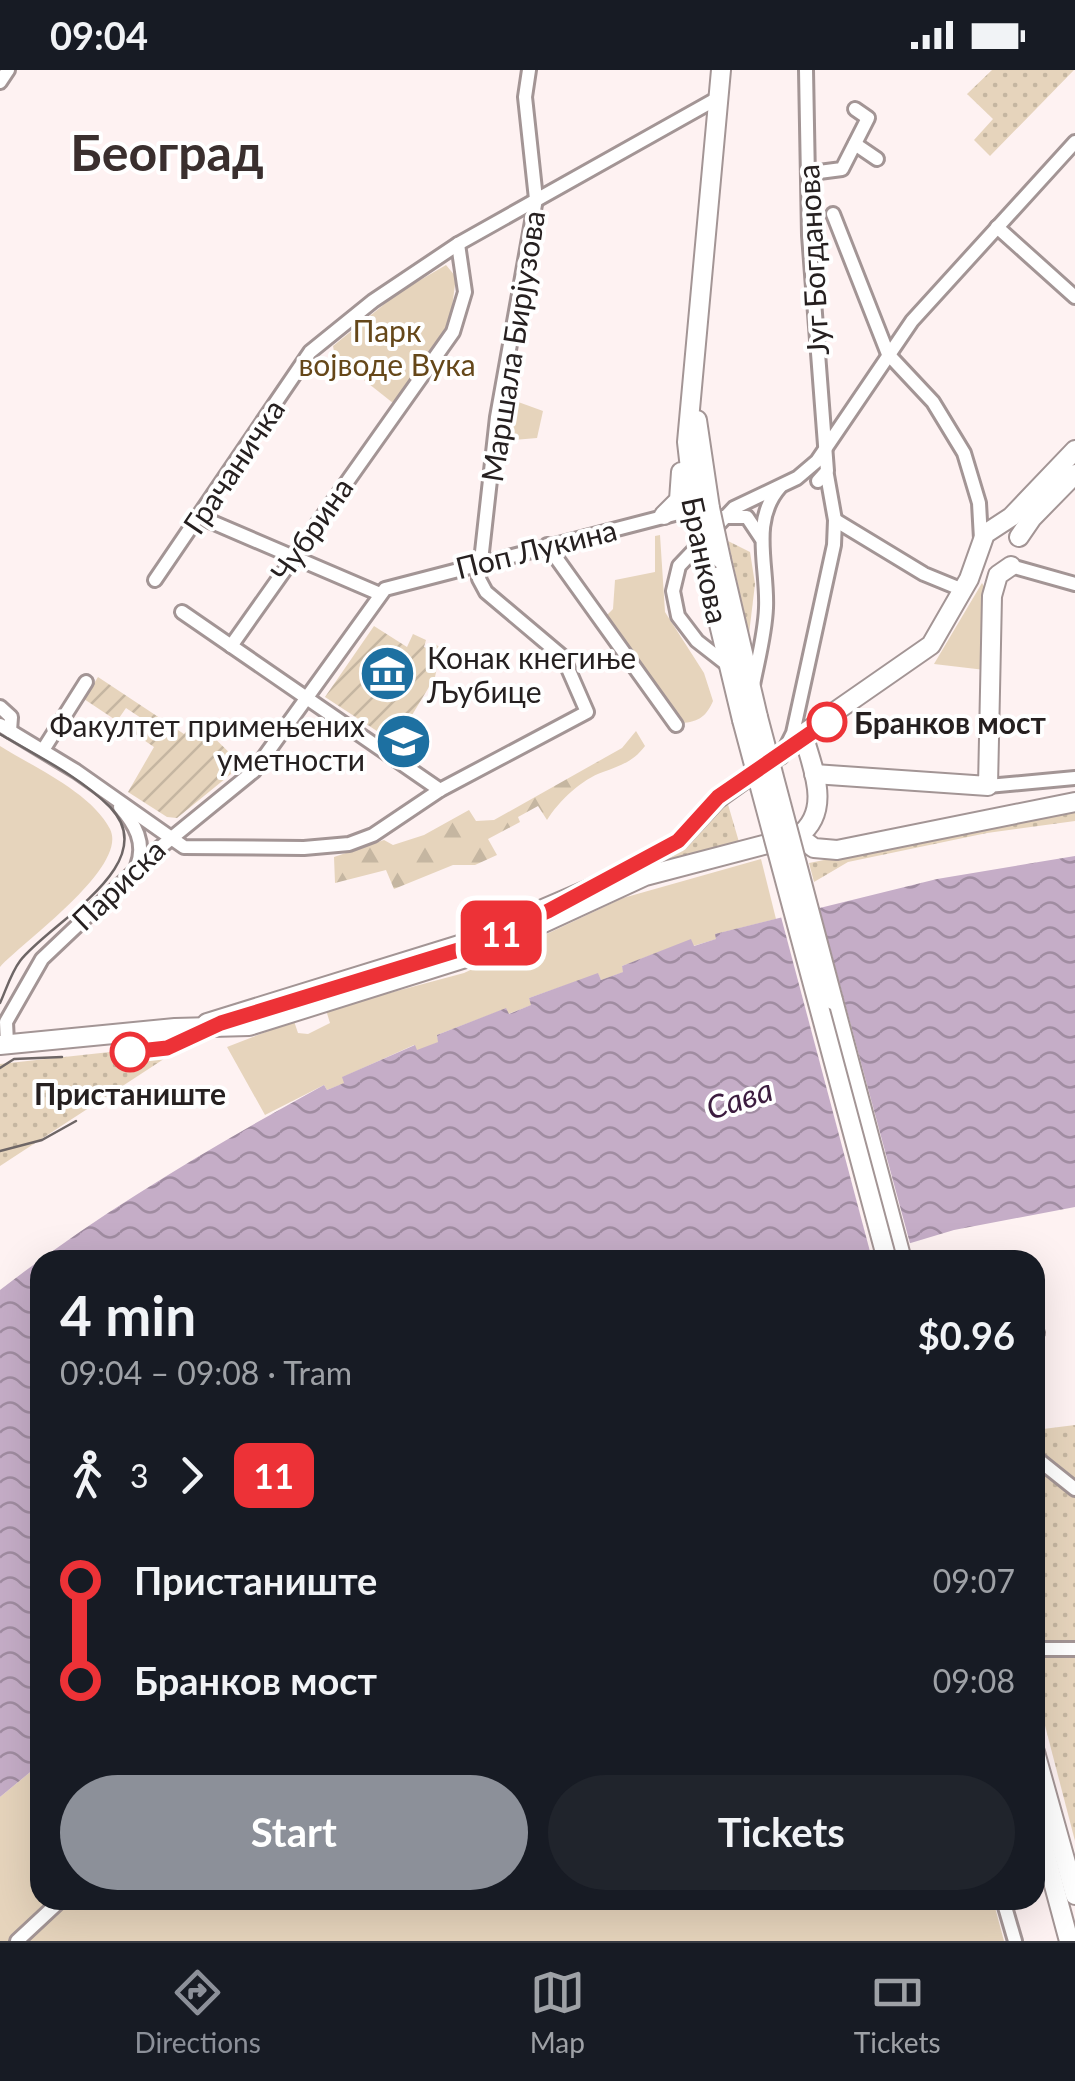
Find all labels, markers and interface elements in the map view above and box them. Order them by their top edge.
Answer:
text: 09:04 [50,12,148,58]
district label: Београд [70,122,264,182]
street label: Југ Богданова [789,164,835,356]
street label: Маршала Бирјузова [473,208,551,484]
park label: Парк војводе Вука [298,312,476,382]
street label: Грачаничка [175,392,291,540]
street label: Чубрина [262,470,360,588]
street label: Бранкова [675,493,737,627]
street label: Поп Лукина [452,511,620,585]
place label: Конак кнегиње Љубице [426,639,636,709]
museum icon: Конак кнегиње Љубице [358,644,418,704]
marker: Бранков мост [808,703,846,741]
place label: Бранков мост [854,704,1047,740]
place label: Факултет примењених уметности [49,707,365,777]
school or university icon: Факултет примењених уметности [374,712,434,772]
street label: Париска [64,831,172,937]
line badge: 11 [456,900,546,966]
text: 11 [481,912,521,954]
marker: Пристаниште [111,1033,149,1071]
water label: Сава [701,1069,777,1127]
place label: Пристаниште [34,1075,226,1111]
text: 4 min [60,1282,196,1348]
text: $0.96 [918,1312,1015,1358]
text: 09:04 – 09:08 · Tram [60,1353,352,1392]
icon: walk [60,1448,115,1503]
icon: forward [164,1448,219,1503]
text: 11 [254,1454,294,1496]
text: 3 [130,1456,149,1495]
text: Пристаниште [134,1557,377,1603]
text: 09:07 [933,1561,1015,1600]
text: Бранков мост [134,1657,377,1703]
text: 09:08 [933,1661,1015,1700]
button: Start [60,1775,528,1890]
button: Tickets [548,1775,1015,1890]
tab: Directions [134,1965,261,2059]
tab: Map [530,1965,585,2059]
tab: Tickets [854,1965,941,2059]

